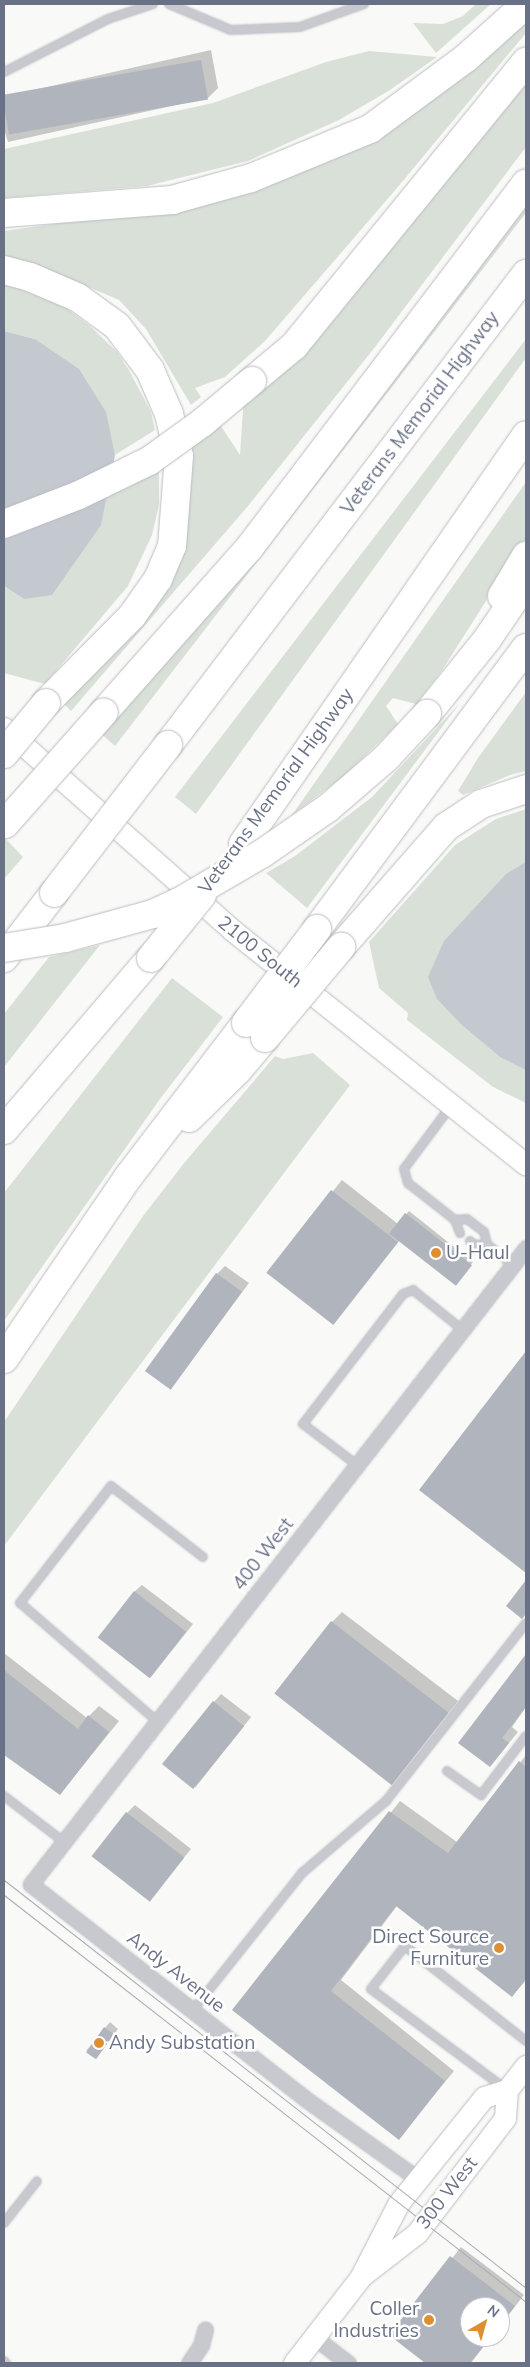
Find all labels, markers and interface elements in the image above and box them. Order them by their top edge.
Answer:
street label: Veterans Memorial Highway [336,307,504,519]
street label: Veterans Memorial Highway [194,684,358,898]
street label: 2100 South [213,911,307,993]
place label: U-Haul [446,1242,509,1264]
marker: U-Haul [430,1247,442,1259]
street label: 400 West [228,1513,298,1595]
place label: Direct Source Furniture [372,1926,489,1970]
street label: Andy Avenue [123,1927,229,2017]
marker: Direct Source Furniture [493,1942,505,1954]
place label: Andy Substation [109,2032,255,2054]
marker: Andy Substation [93,2037,105,2049]
street label: 300 West [412,2152,482,2234]
north arrow [460,2297,510,2347]
place label: Coller Industries [333,2298,419,2342]
text: N [484,2301,503,2321]
marker: Coller Industries [423,2314,435,2326]

